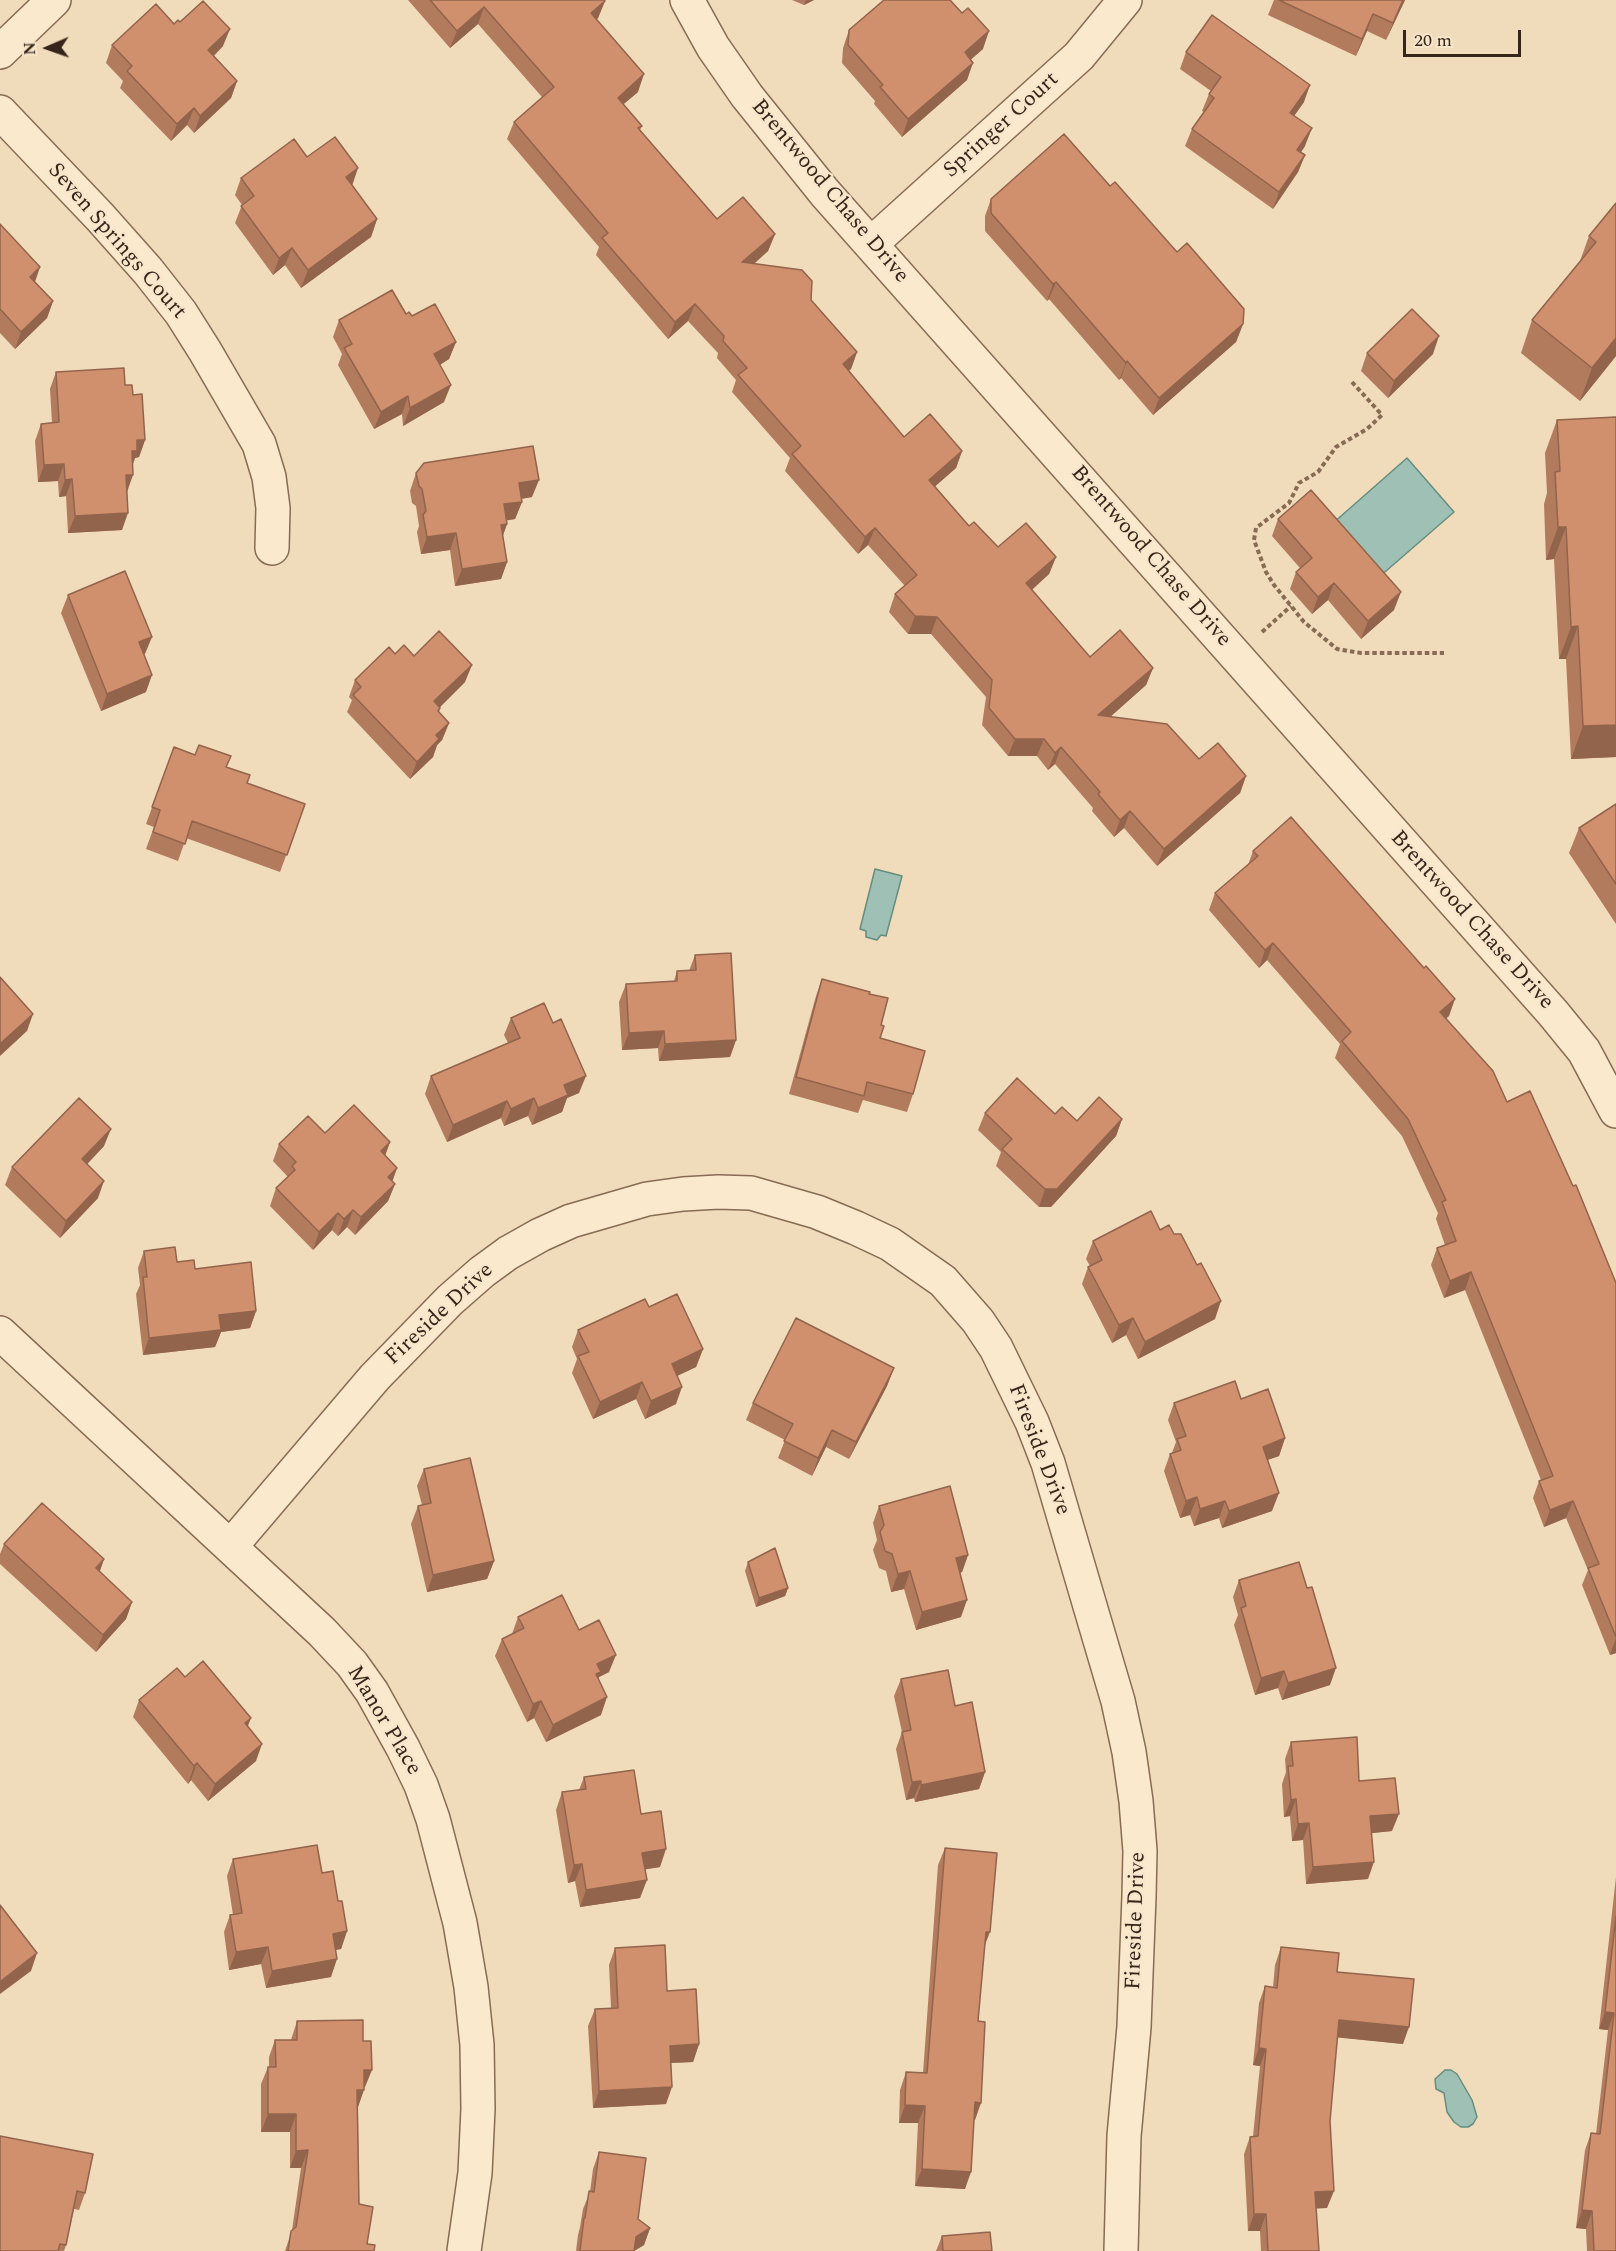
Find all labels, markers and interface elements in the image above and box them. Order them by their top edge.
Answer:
north arrow [18,18,78,78]
scale bar [1406,18,1524,56]
text: 20 m [1414,27,1452,54]
text: N [18,42,42,56]
street label: Springer Court [939,67,1065,185]
street label: Brentwood Chase Drive [744,95,914,289]
street label: Seven Springs Court [41,159,191,325]
street label: Brentwood Chase Drive [1064,461,1236,653]
street label: Brentwood Chase Drive [1384,826,1558,1016]
street label: Fireside Drive [380,1258,500,1372]
street label: Fireside Drive [1001,1381,1075,1519]
street label: Manor Place [340,1661,426,1781]
street label: Fireside Drive [1121,1851,1153,1991]

